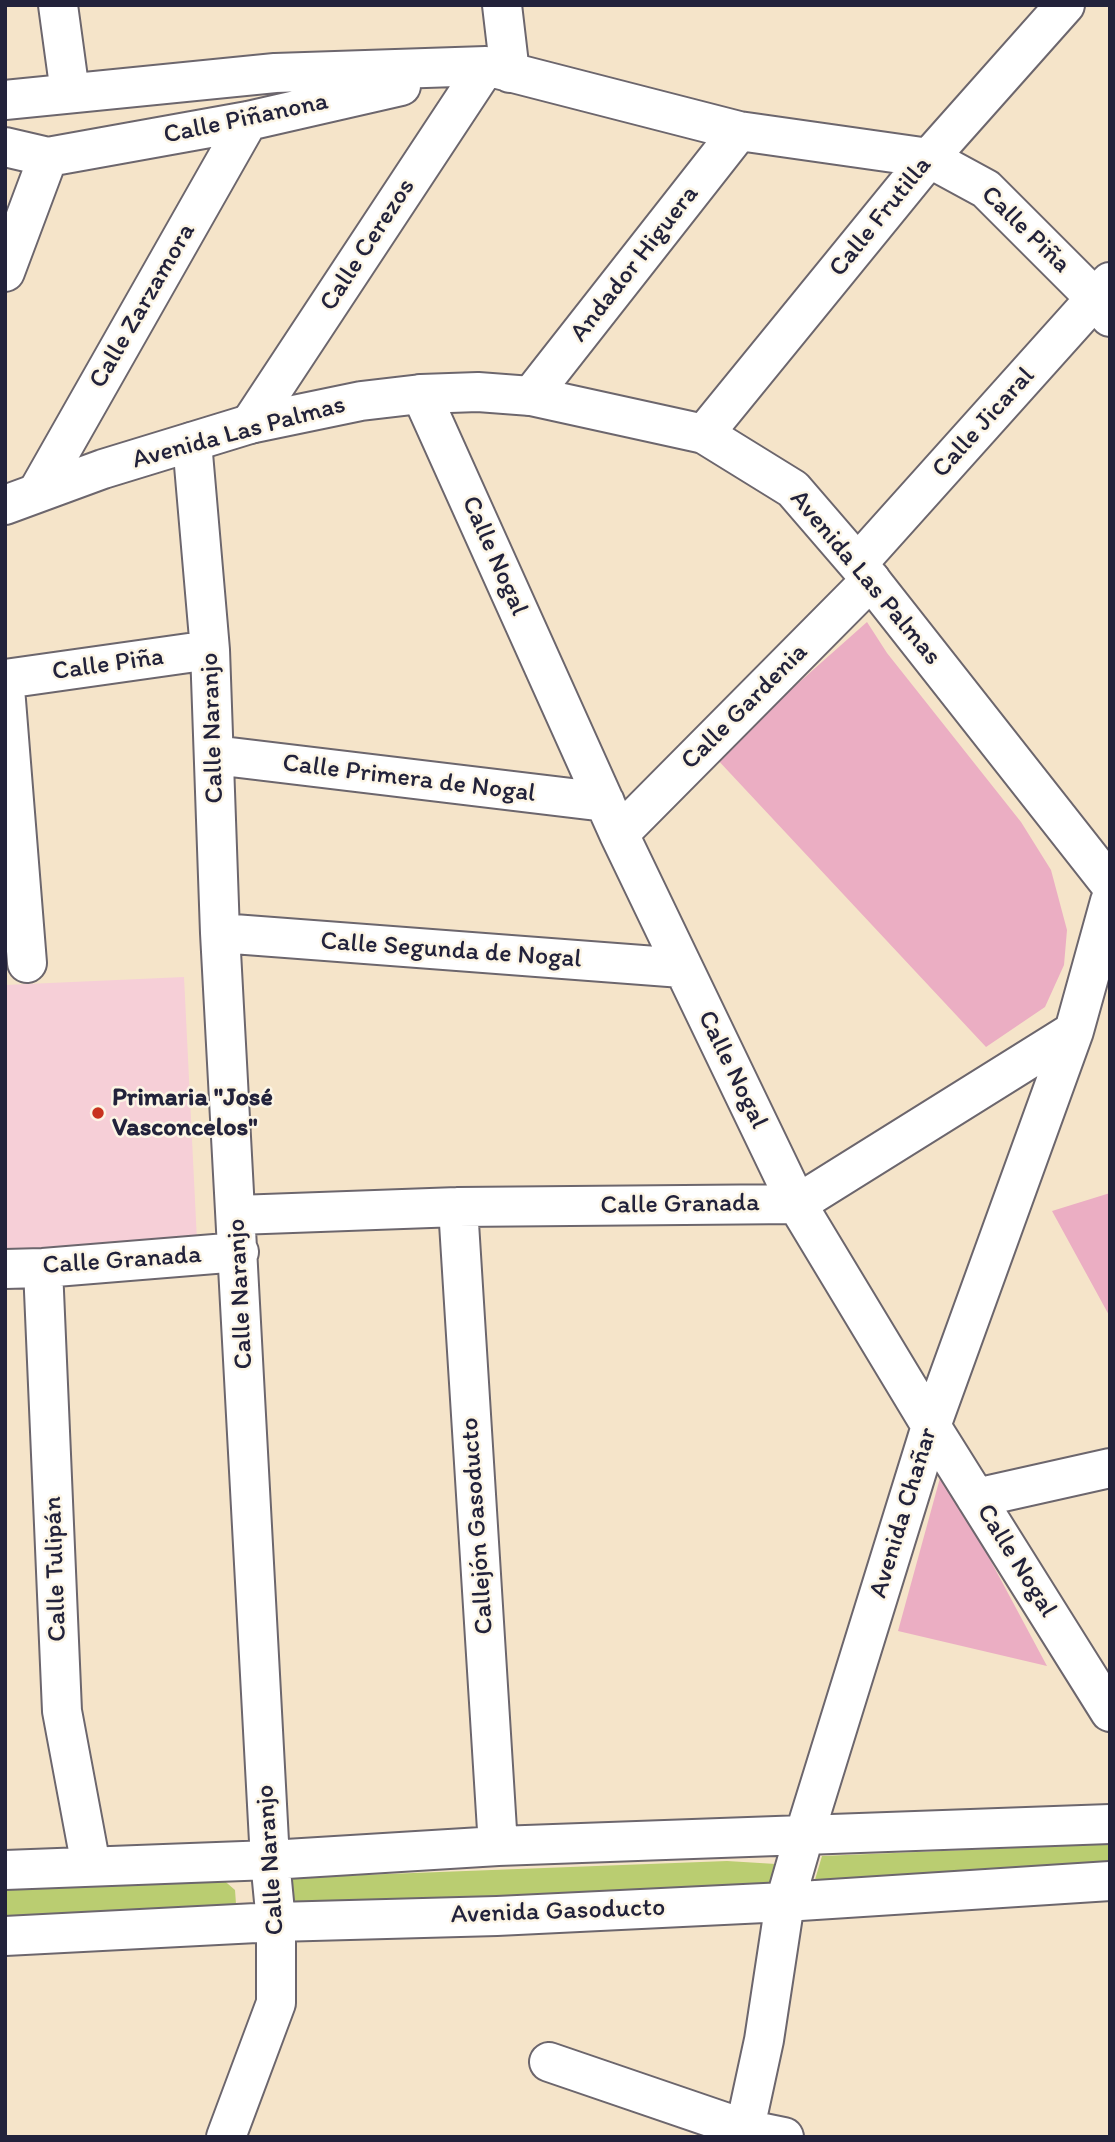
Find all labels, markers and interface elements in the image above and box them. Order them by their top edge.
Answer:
street label: Calle Piñanona [161,86,331,152]
street label: Calle Frutilla [823,151,939,283]
street label: Calle Cerezos [314,173,422,317]
street label: Andador Higuera [564,179,706,349]
street label: Calle Piña [974,180,1076,280]
street label: Calle Zarzamora [83,218,203,394]
street label: Calle Jicaral [926,361,1042,485]
street label: Avenida Las Palmas [129,390,349,476]
street label: Avenida Las Palmas [783,484,947,672]
street label: Calle Nogal [454,491,534,621]
street label: Calle Gardenia [675,637,815,777]
street label: Calle Piña [50,642,166,688]
street label: Calle Naranjo [195,652,231,804]
street label: Calle Primera de Nogal [281,748,537,810]
street label: Calle Segunda de Nogal [319,926,583,976]
street label: Calle Nogal [690,1006,774,1134]
place label: Primaria "José Vasconcelos" [112,1082,273,1144]
marker: Primaria "José Vasconcelos" [90,1105,106,1121]
street label: Calle Granada [600,1188,760,1222]
street label: Calle Naranjo [221,1218,261,1370]
street label: Calle Granada [41,1240,203,1282]
street label: Callejón Gasoducto [455,1416,501,1636]
street label: Avenida Chañar [863,1424,945,1602]
street label: Calle Tulipán [38,1496,74,1642]
street label: Calle Nogal [969,1499,1063,1623]
street label: Calle Naranjo [250,1784,292,1936]
street label: Avenida Gasoducto [450,1893,666,1931]

